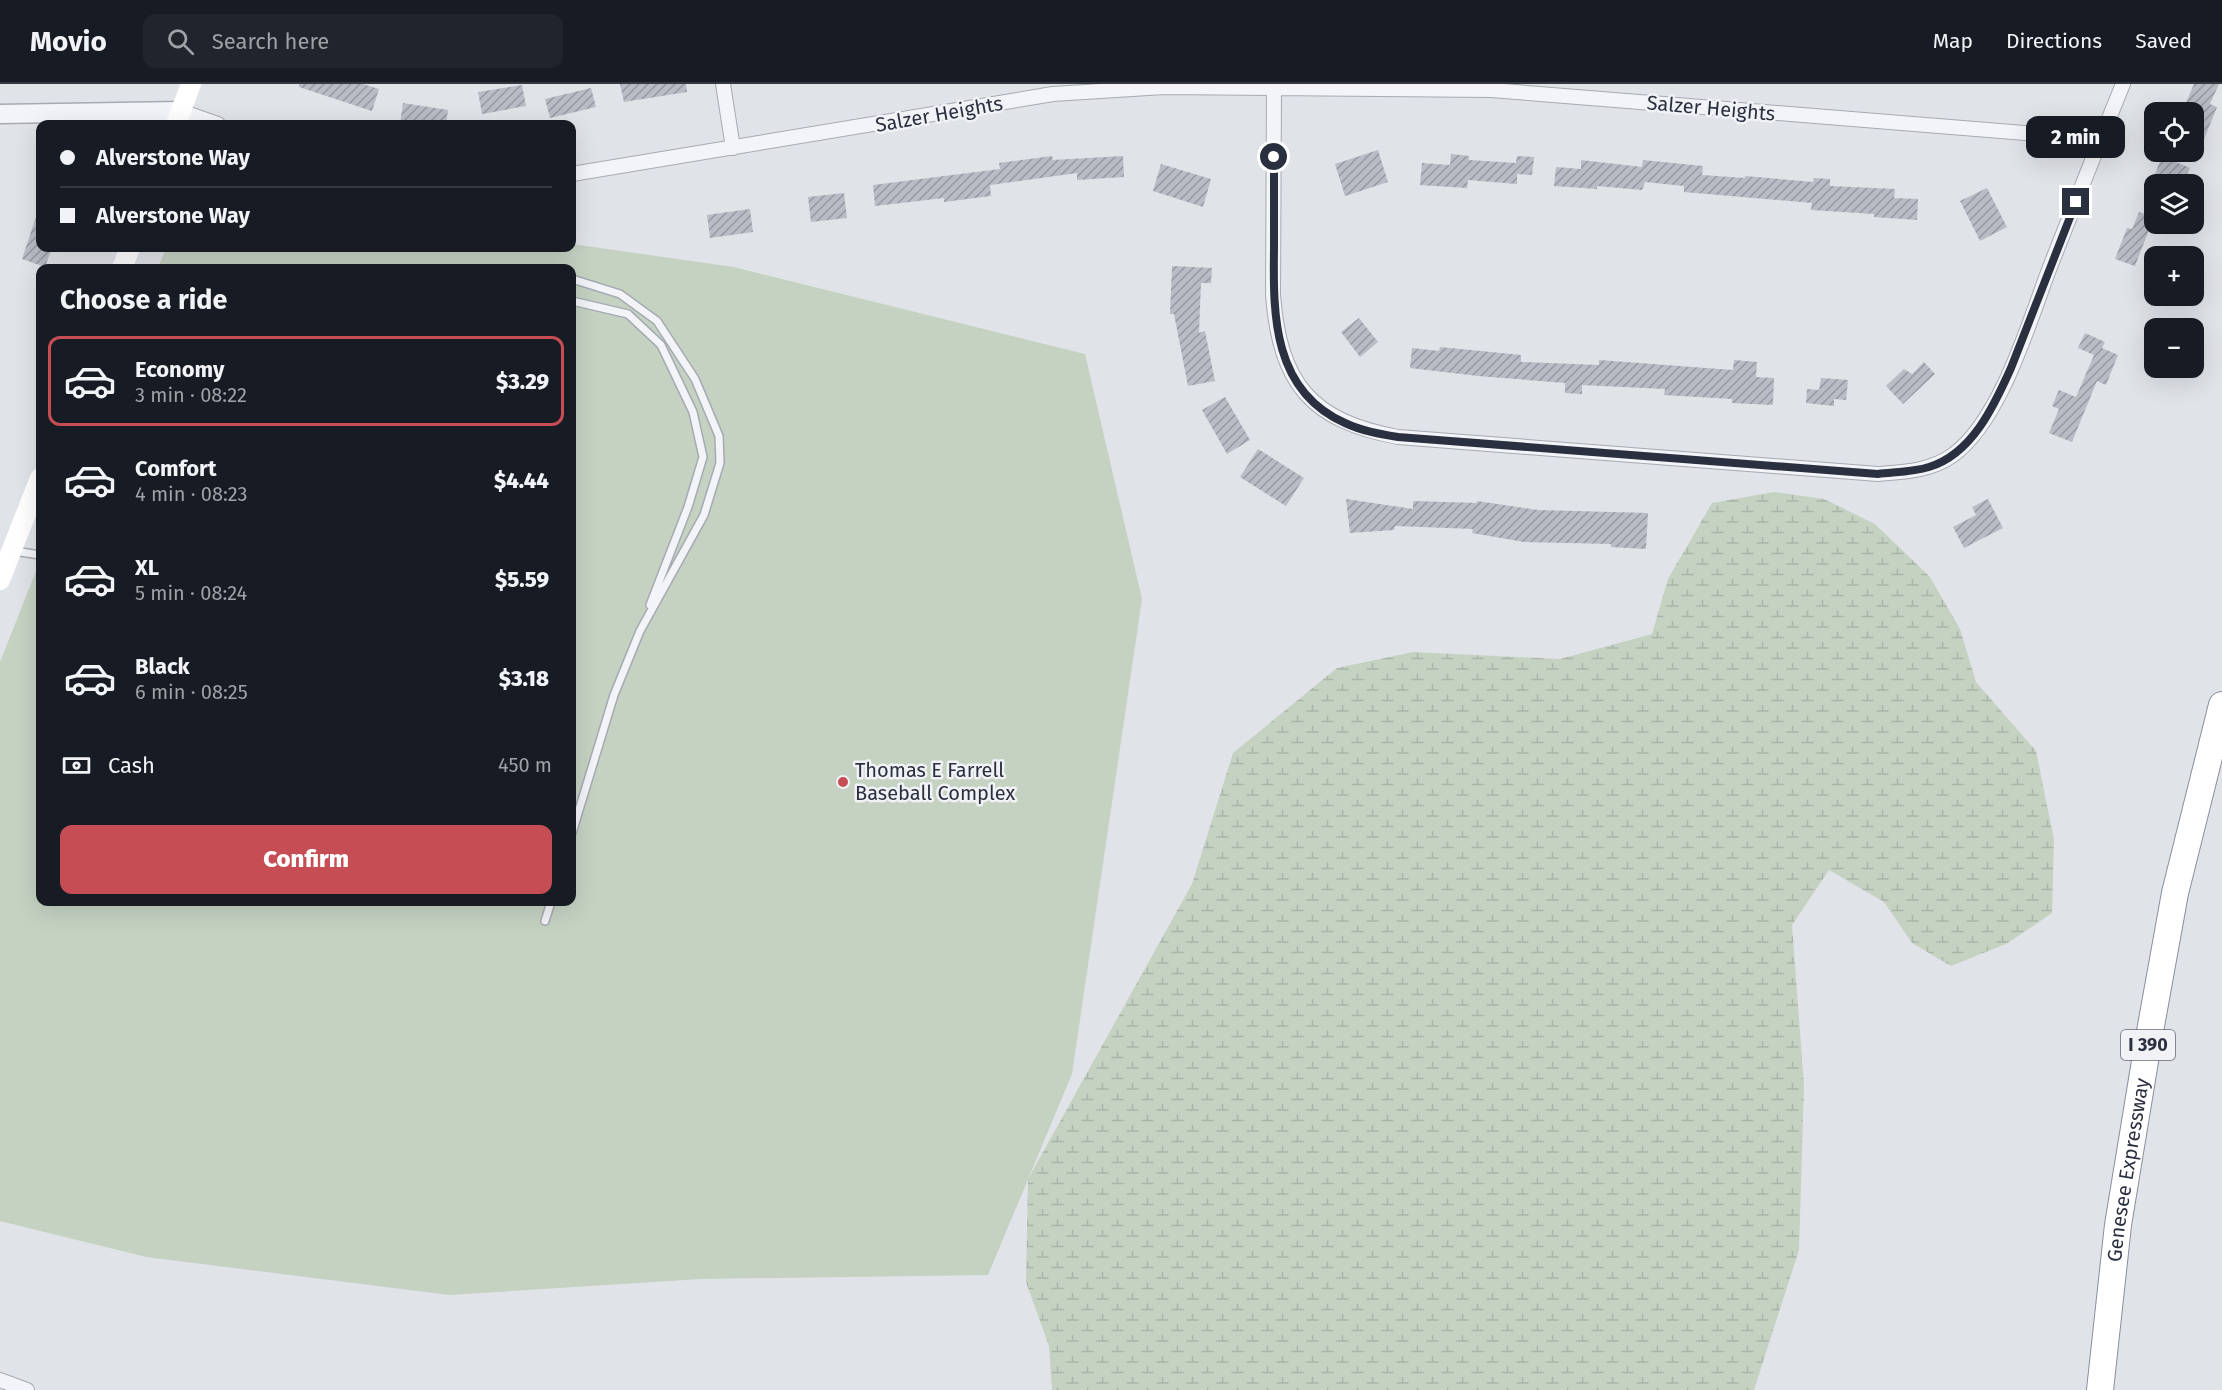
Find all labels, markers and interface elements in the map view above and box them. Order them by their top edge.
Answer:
search box [143,14,563,68]
text: Movio [30,25,107,58]
icon: search [164,25,197,58]
text: Search here [212,28,329,55]
text: Map [1933,28,1973,54]
text: Directions [2006,28,2102,54]
text: Saved [2135,28,2192,54]
street label: Salzer Heights [1646,90,1776,126]
street label: Salzer Heights [873,91,1005,137]
map controls [2144,102,2204,378]
button: locate [2144,102,2204,162]
callout: 2 min [2026,115,2126,157]
text: 2 min [2051,125,2100,149]
route start [1260,143,1287,170]
text: Alverstone Way [96,144,250,171]
button: layers [2144,174,2204,234]
route end [2062,188,2089,215]
text: Alverstone Way [96,202,250,229]
button: + [2144,246,2204,306]
text: Choose a ride [60,284,227,316]
button: − [2144,318,2204,378]
icon: car [63,354,117,408]
text: Economy [135,356,224,383]
text: $3.29 [496,368,549,395]
text: 3 min · 08:22 [135,383,247,407]
icon: car [63,453,117,507]
text: Comfort [135,455,216,482]
text: $4.44 [494,467,549,494]
text: 4 min · 08:23 [135,482,248,506]
icon: car [63,552,117,606]
text: XL [135,554,159,581]
text: $5.59 [495,566,549,593]
text: 5 min · 08:24 [135,581,247,605]
icon: car [63,651,117,705]
text: Black [135,653,190,680]
text: $3.18 [499,665,549,692]
text: 6 min · 08:25 [135,680,248,704]
icon: cash [60,749,93,782]
text: Cash [108,752,155,779]
text: 450 m [498,753,552,777]
place label: Thomas E Farrell Baseball Complex [855,758,1015,805]
marker: Thomas E Farrell Baseball Complex [836,775,850,789]
button: Confirm [60,825,552,894]
road number: I 390 [2121,1030,2175,1060]
street label: Genesee Expressway [2102,1076,2154,1263]

